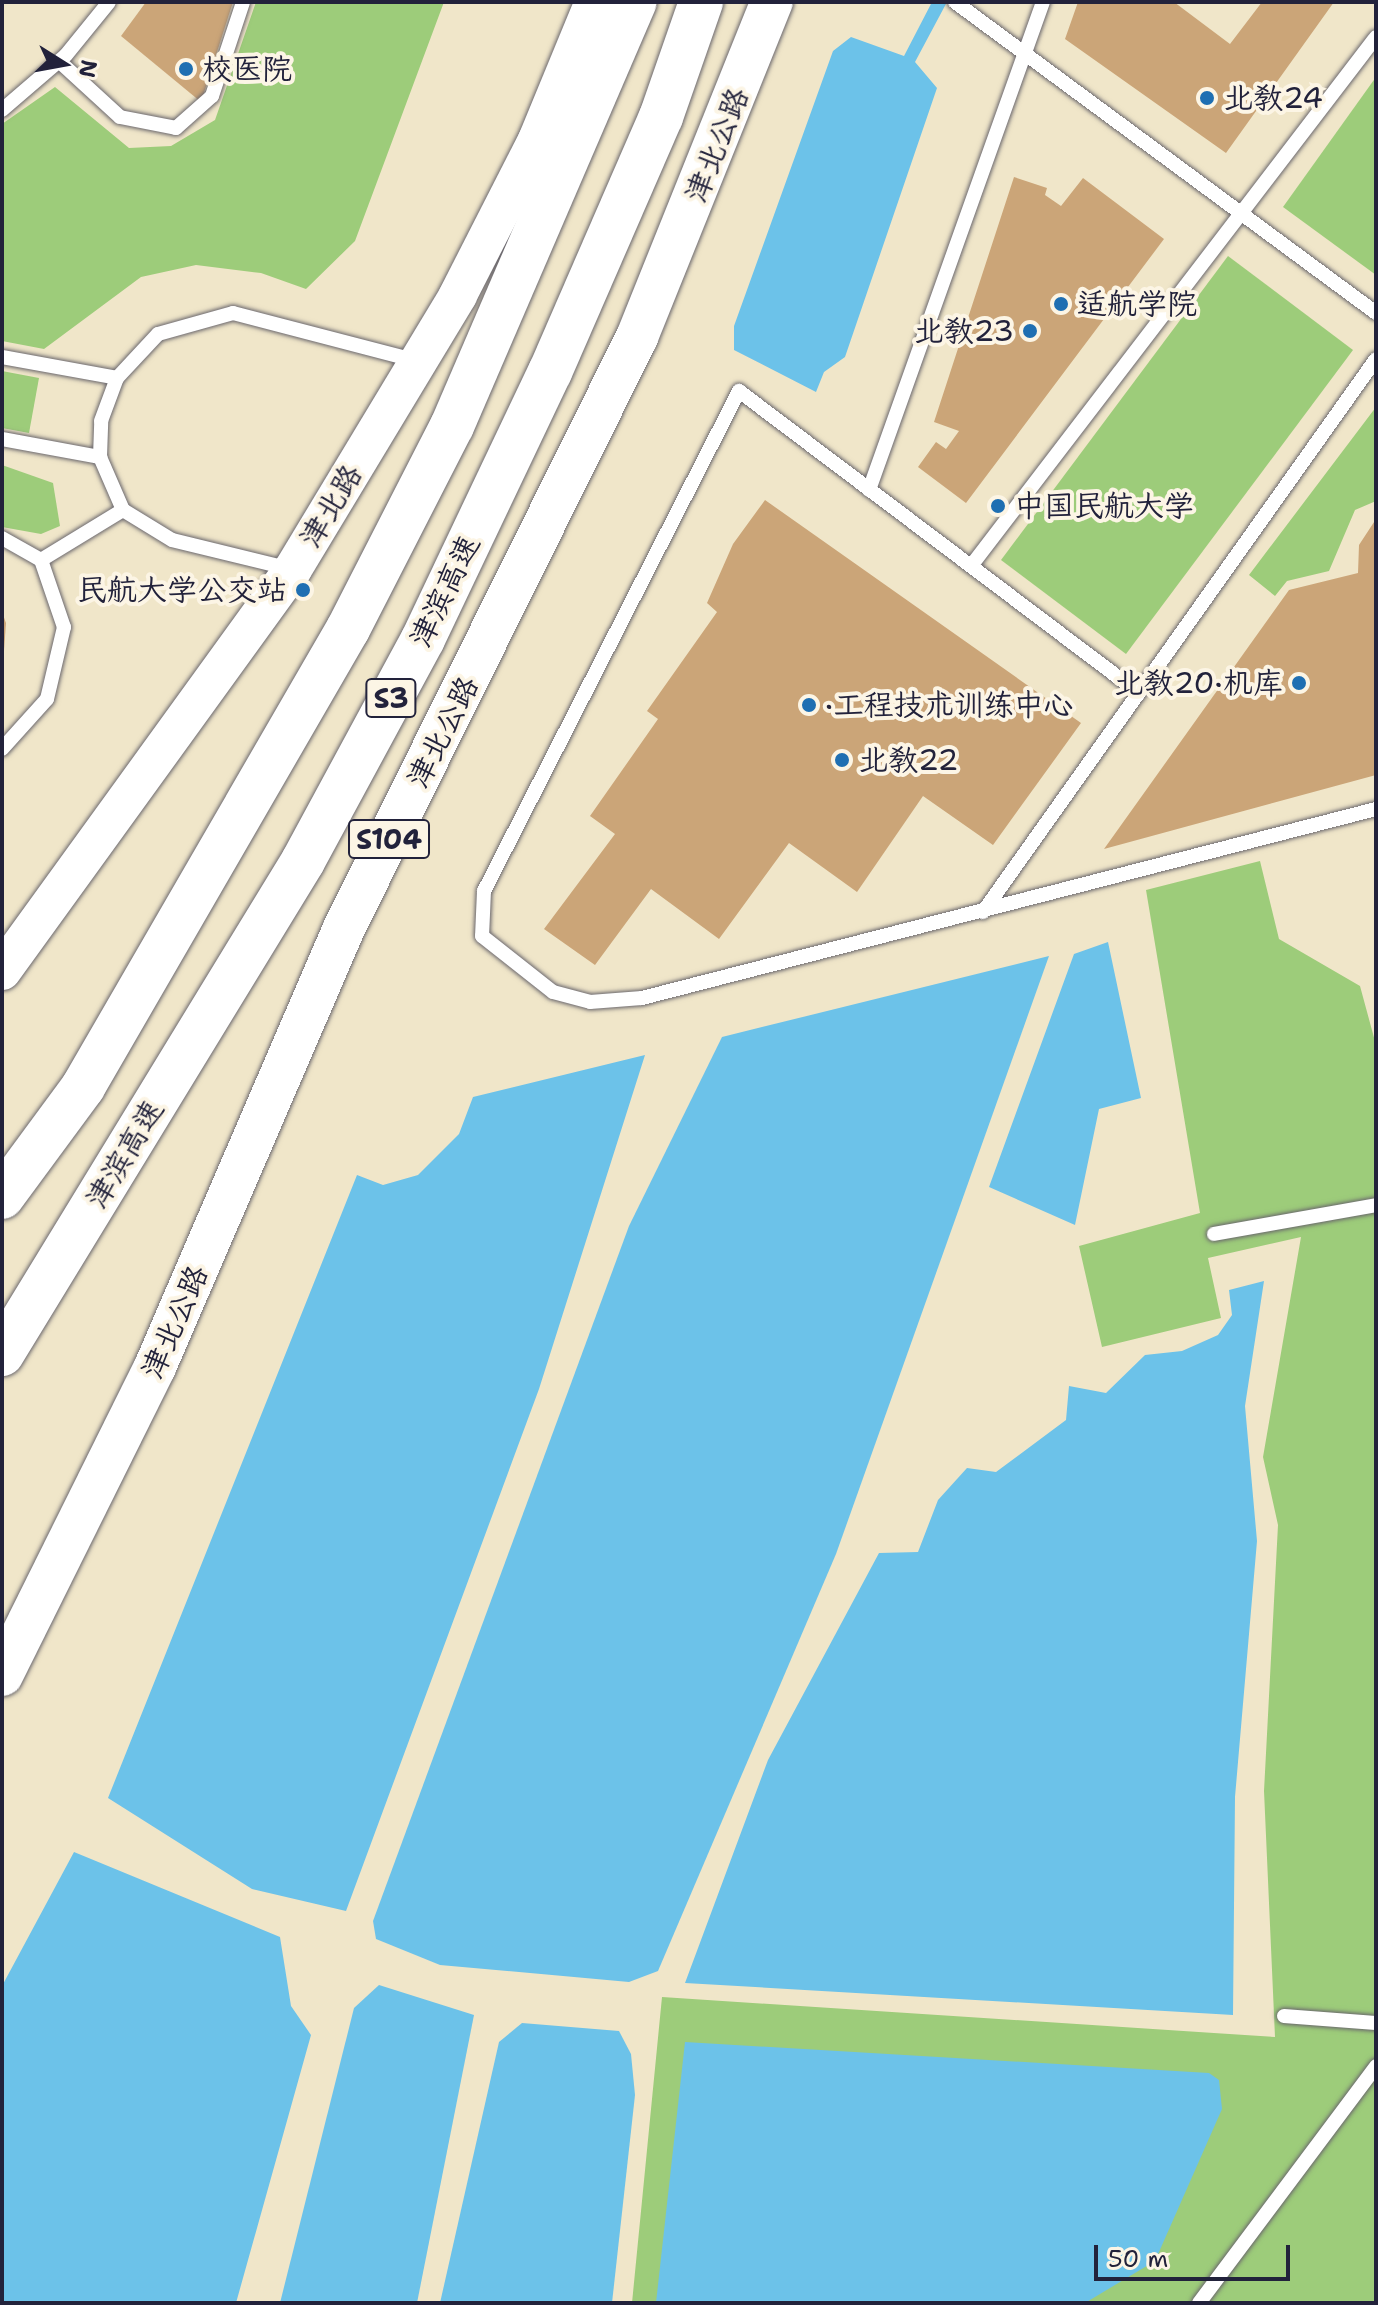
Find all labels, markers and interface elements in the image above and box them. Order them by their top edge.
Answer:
north arrow [24,24,104,104]
place label: 校医院 [202,51,292,87]
text: N [72,57,104,80]
marker: 校医院 [177,60,195,78]
place label: 北教24 [1223,80,1323,116]
street label: 津北公路 [678,83,756,207]
marker: 北教24 [1198,89,1216,107]
place label: 适航学院 [1077,286,1197,322]
marker: 适航学院 [1052,295,1070,313]
place label: 北教23 [914,313,1014,349]
marker: 北教23 [1021,322,1039,340]
street label: 津北路 [292,458,370,554]
place label: 中国民航大学 [1014,488,1194,524]
marker: 中国民航大学 [989,497,1007,515]
street label: 津滨高速 [403,529,487,653]
place label: 民航大学公交站 [77,572,287,608]
marker: 民航大学公交站 [294,581,312,599]
place label: 北教20·机库 [1114,665,1283,701]
street label: 津北公路 [400,670,486,794]
road number: S3 [365,674,417,722]
marker: 北教20·机库 [1290,674,1308,692]
place label: ·工程技术训练中心 [825,687,1073,723]
marker: ·工程技术训练中心 [800,696,818,714]
place label: 北教22 [858,742,958,778]
marker: 北教22 [833,751,851,769]
road number: S104 [347,815,431,863]
street label: 津滨高速 [79,1093,171,1215]
street label: 津北公路 [134,1260,216,1384]
scale bar [1098,2229,1294,2279]
text: 50 m [1108,2243,1168,2275]

